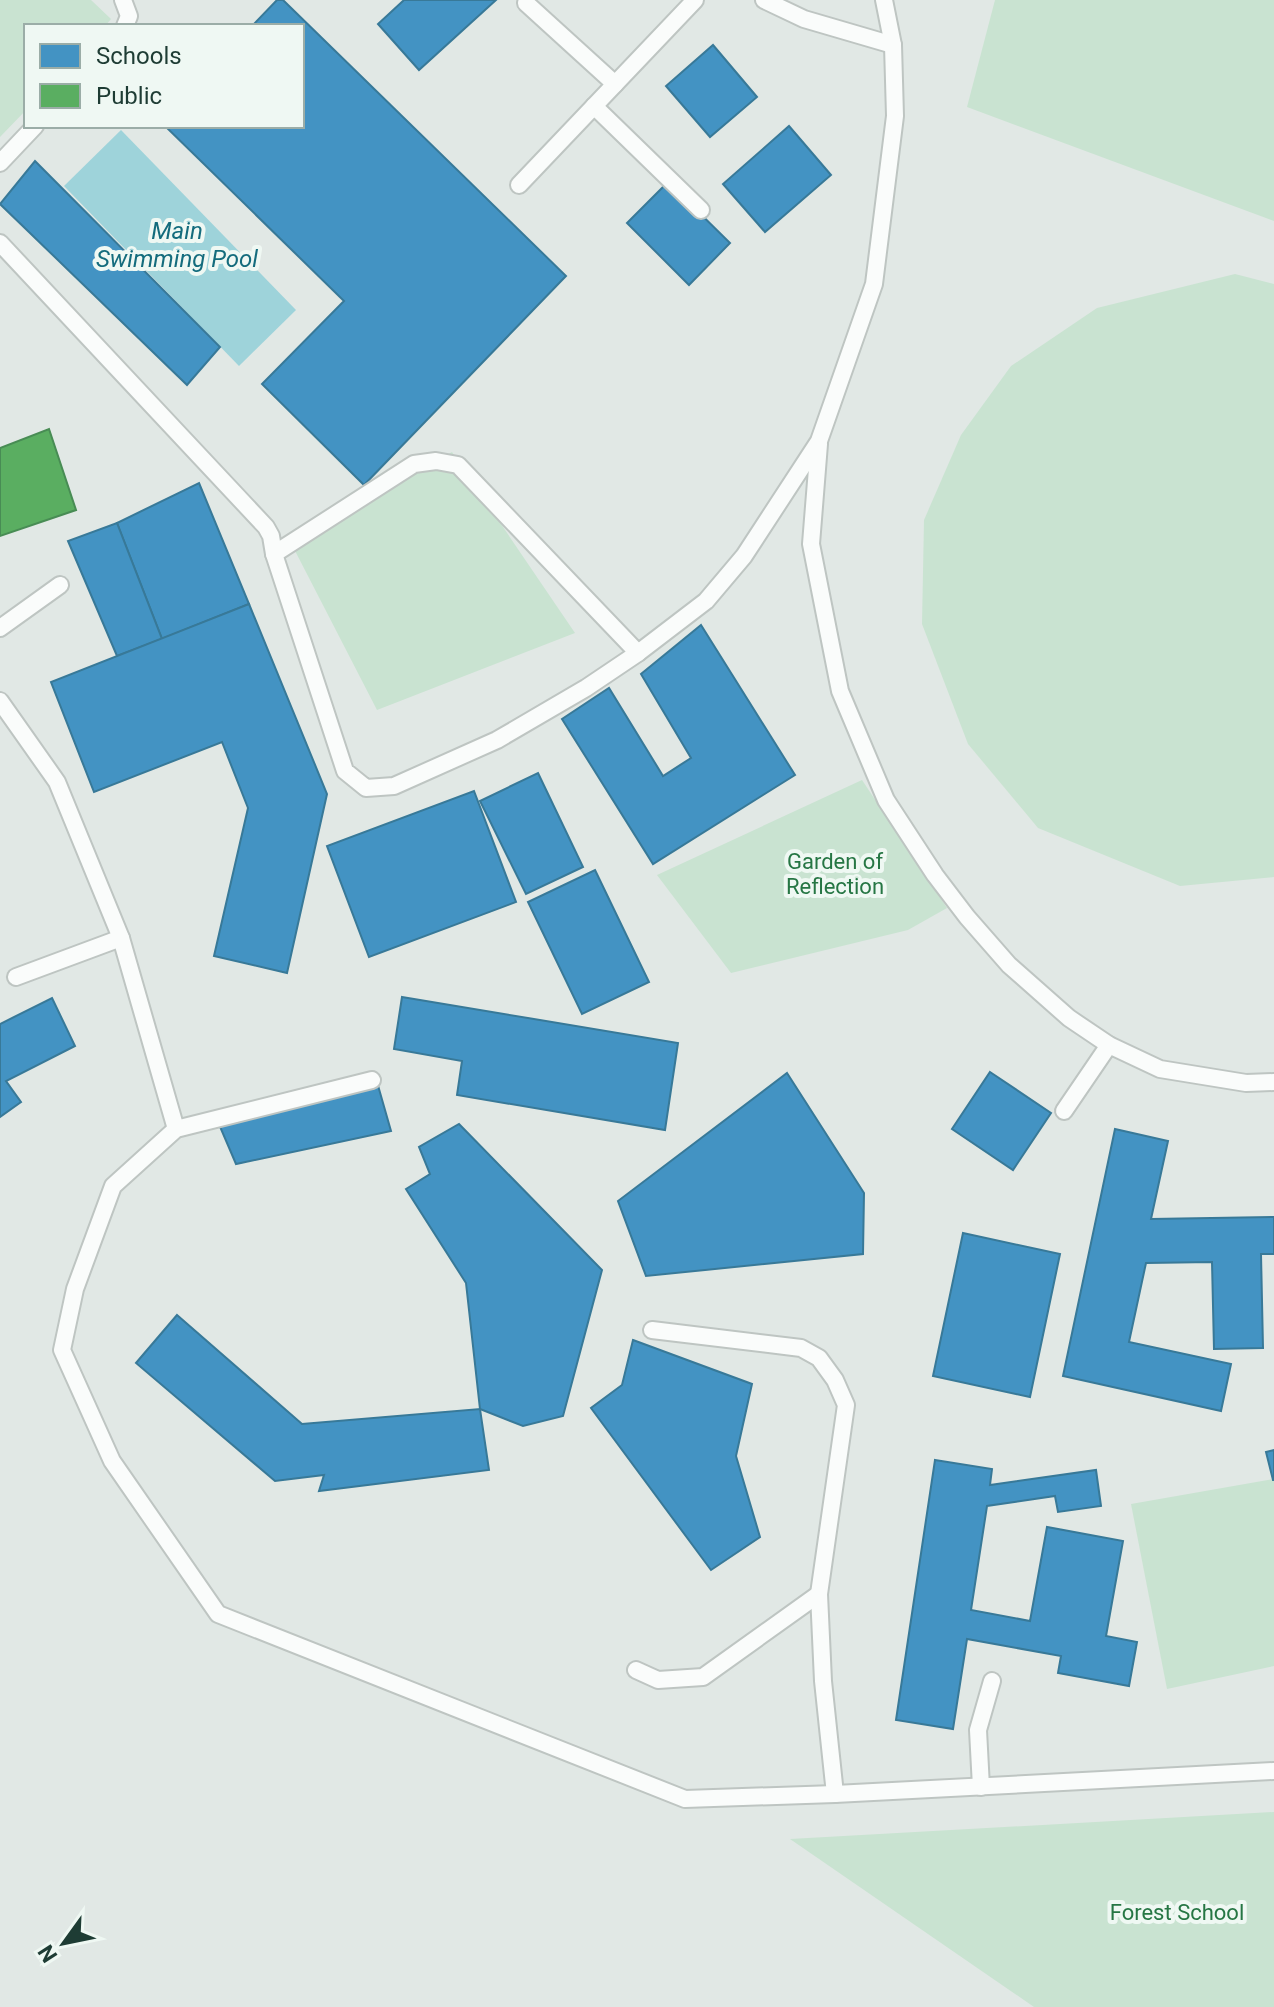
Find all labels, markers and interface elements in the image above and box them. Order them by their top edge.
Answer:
legend [24,24,304,128]
text: Schools [96,42,182,70]
text: Public [96,82,162,110]
water label: Main Swimming Pool [96,217,258,273]
park label: Garden of Reflection [786,849,884,899]
park label: Forest School [1110,1900,1244,1925]
north arrow [24,1903,104,1983]
text: N [33,1940,62,1967]

